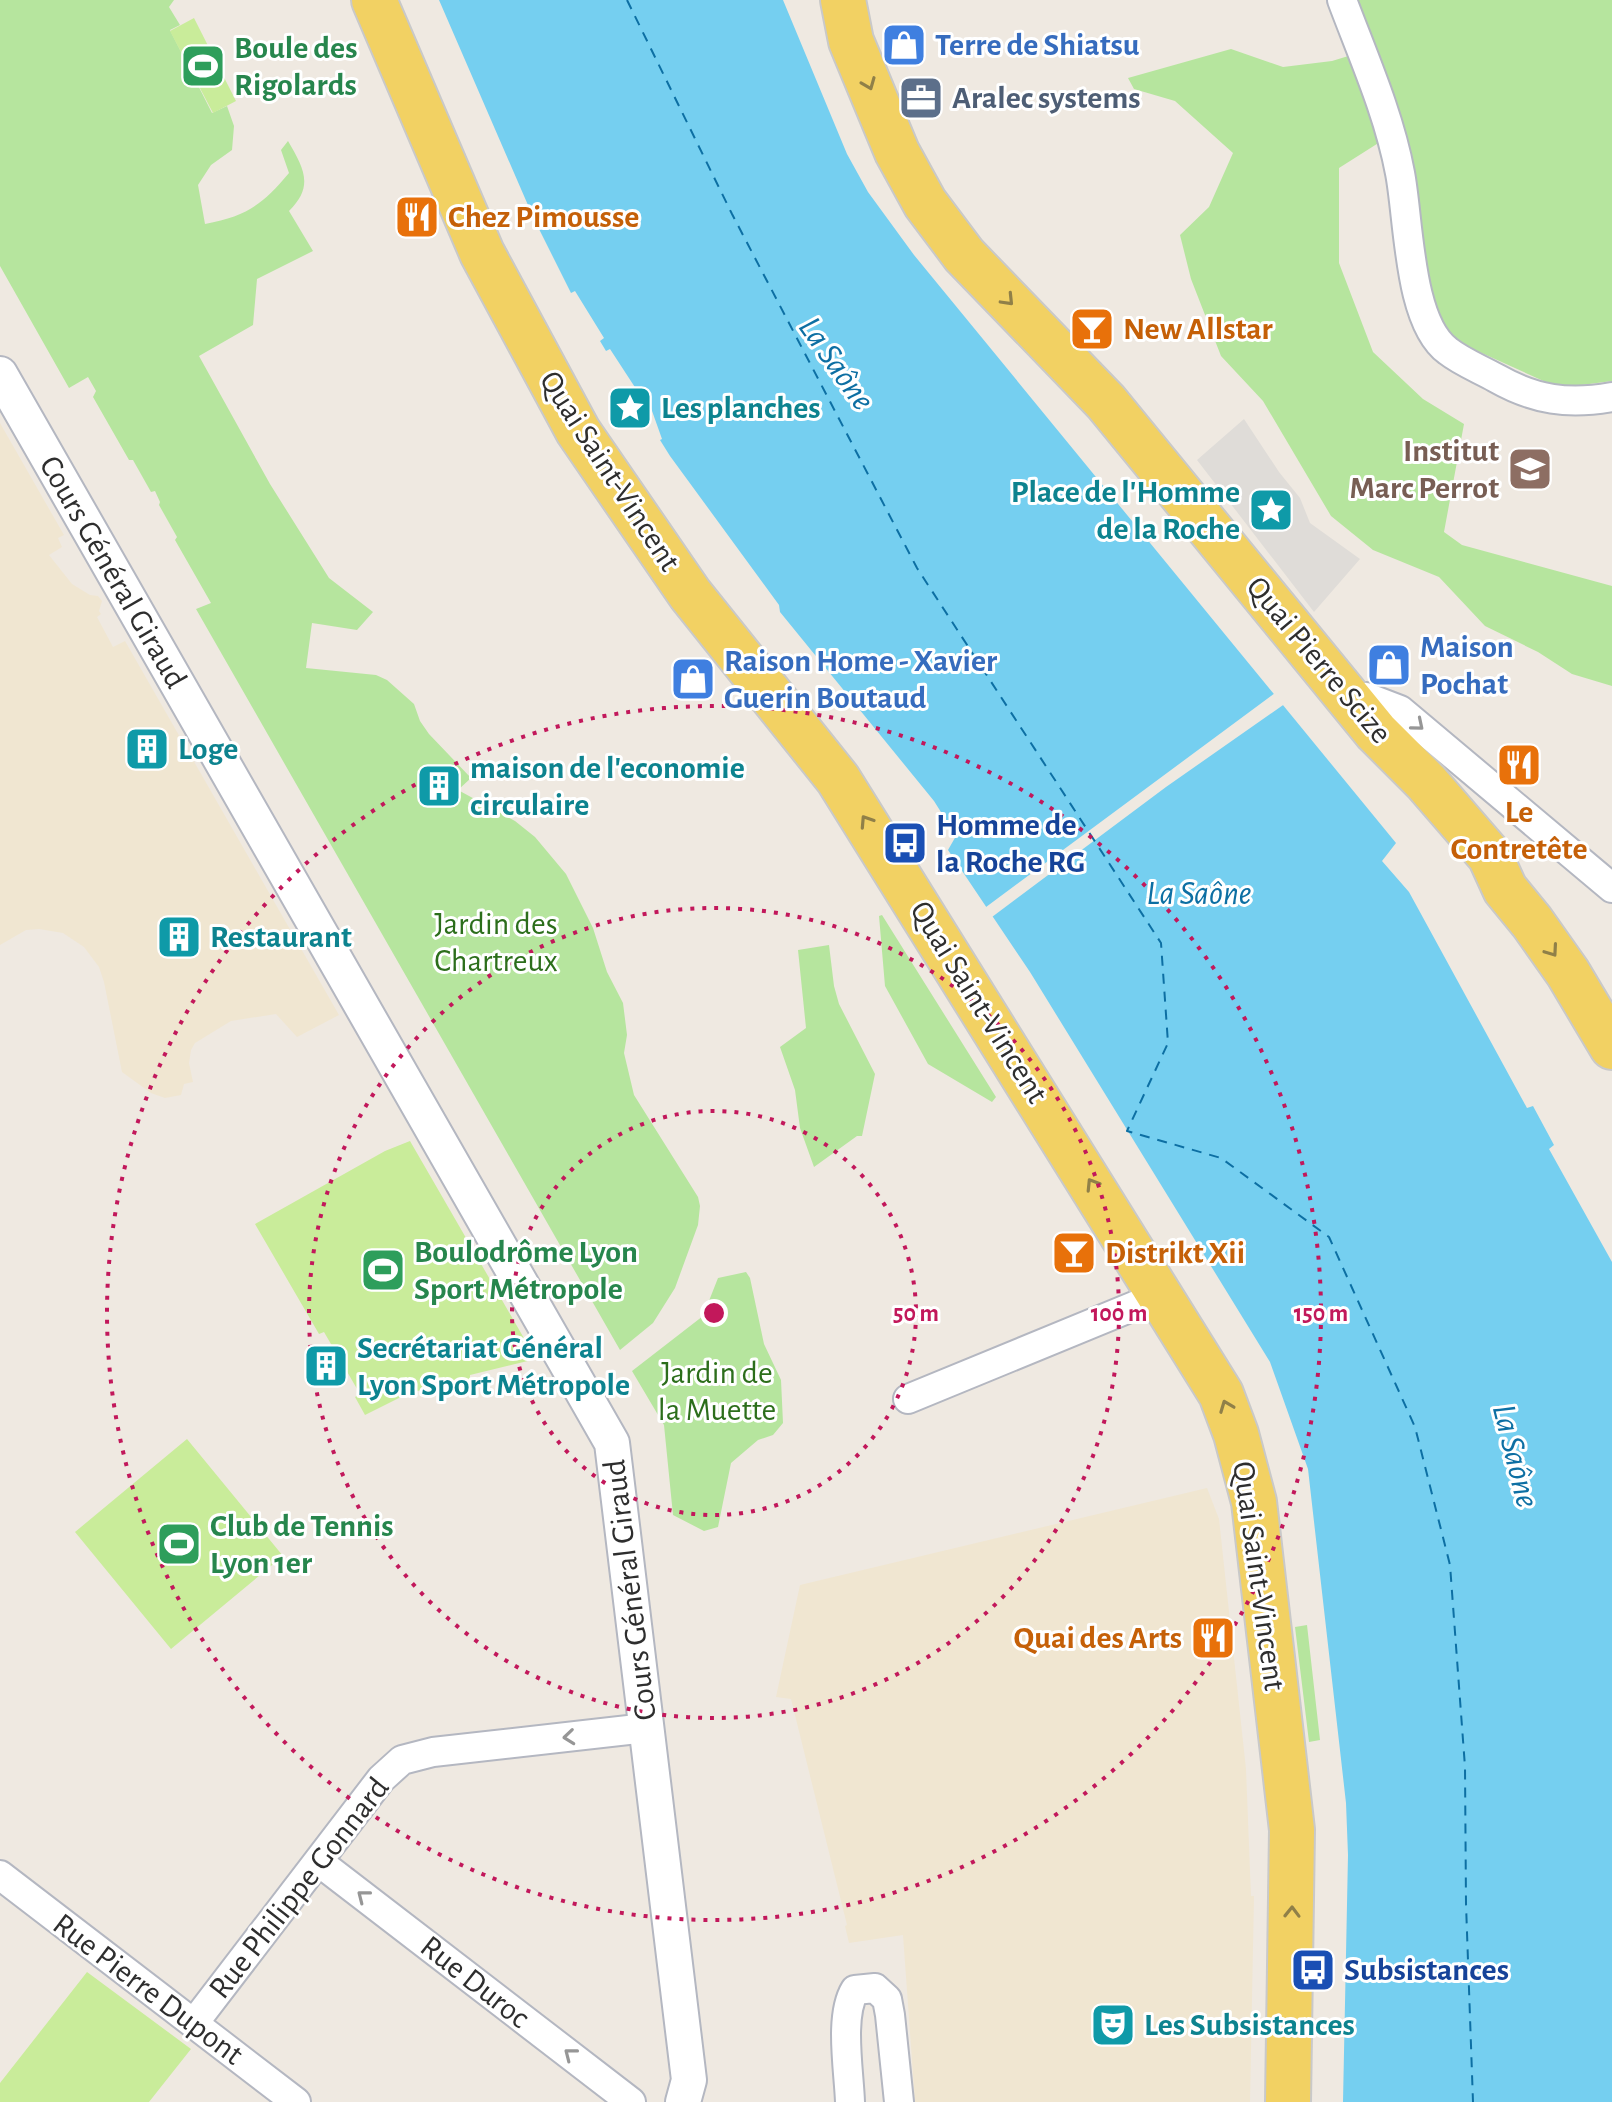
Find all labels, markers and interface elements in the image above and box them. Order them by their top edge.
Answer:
shop icon: Terre de Shiatsu [880,21,928,69]
place label: Terre de Shiatsu [935,29,1140,61]
place label: Boule des Rigolards [234,32,357,101]
sports icon: Boule des Rigolards [179,42,227,90]
office icon: Aralec systems [897,74,945,122]
one-way arrow [859,76,876,90]
place label: Aralec systems [952,82,1141,114]
restaurant icon: Chez Pimousse [393,193,441,241]
place label: Chez Pimousse [448,201,639,233]
one-way arrow [999,291,1013,305]
bar icon: New Allstar [1068,305,1116,353]
water label: La Saône [792,311,880,417]
place label: New Allstar [1123,313,1273,345]
street label: Quai Saint-Vincent [534,365,686,577]
place icon: Les planches [606,384,654,432]
place label: Les planches [661,392,821,424]
place label: Institut Marc Perrot [1350,435,1499,504]
school or university icon: Institut Marc Perrot [1506,445,1554,493]
street label: Cours Général Giraud [34,450,192,694]
place label: Place de l'Homme de la Roche [1011,476,1240,545]
place icon: Place de l'Homme de la Roche [1247,486,1295,534]
street label: Quai Pierre Scize [1240,571,1398,749]
place label: Maison Pochat [1420,631,1514,700]
shop icon: Maison Pochat [1365,641,1413,689]
place label: Raison Home - Xavier Guerin Boutaud [724,645,997,714]
shop icon: Raison Home - Xavier Guerin Boutaud [669,655,717,703]
one-way arrow [1408,715,1423,730]
building icon: Loge [123,725,171,773]
place label: Loge [178,733,238,765]
restaurant icon: Le Contretête [1495,741,1543,789]
place label: maison de l'economie circulaire [470,752,745,821]
building icon: maison de l'economie circulaire [415,762,463,810]
place label: Le Contretête [1450,796,1588,865]
place label: Homme de la Roche RG [936,809,1085,878]
one-way arrow [860,815,875,829]
bus stop icon: Homme de la Roche RG [881,819,929,867]
water label: La Saône [1146,877,1252,911]
street label: Quai Saint-Vincent [904,895,1054,1109]
park label: Jardin des Chartreux [434,908,558,977]
building icon: Restaurant [155,913,203,961]
place label: Restaurant [210,921,352,953]
one-way arrow [1542,943,1557,957]
one-way arrow [1086,1178,1102,1193]
bar icon: Distrikt Xii [1050,1229,1098,1277]
place label: Boulodrôme Lyon Sport Métropole [414,1236,638,1305]
place label: Distrikt Xii [1105,1237,1245,1269]
sports icon: Boulodrôme Lyon Sport Métropole [359,1246,407,1294]
centre of rings [700,1299,728,1327]
text: 50 m [893,1302,939,1326]
text: 100 m [1091,1302,1147,1326]
text: 150 m [1294,1302,1348,1326]
place label: Secrétariat Général Lyon Sport Métropole [357,1332,630,1401]
building icon: Secrétariat Général Lyon Sport Métropole [302,1342,350,1390]
park label: Jardin de la Muette [658,1357,776,1426]
one-way arrow [1219,1400,1236,1414]
water label: La Saône [1486,1401,1544,1511]
street label: Cours Général Giraud [598,1458,662,1722]
street label: Quai Saint-Vincent [1227,1459,1291,1693]
place label: Club de Tennis Lyon 1er [210,1510,394,1579]
sports icon: Club de Tennis Lyon 1er [155,1520,203,1568]
restaurant icon: Quai des Arts [1189,1614,1237,1662]
place label: Quai des Arts [1014,1622,1182,1655]
one-way arrow [562,1729,575,1746]
street label: Rue Philippe Gonnard [203,1771,395,2005]
one-way arrow [357,1892,372,1906]
one-way arrow [1283,1905,1301,1918]
street label: Rue Pierre Dupont [47,1907,249,2071]
street label: Rue Duroc [415,1930,535,2034]
bus stop icon: Subsistances [1289,1946,1337,1994]
place label: Subsistances [1344,1954,1509,1986]
theatre icon: Les Subsistances [1089,2001,1137,2049]
place label: Les Subsistances [1144,2009,1355,2041]
one-way arrow [564,2050,578,2064]

